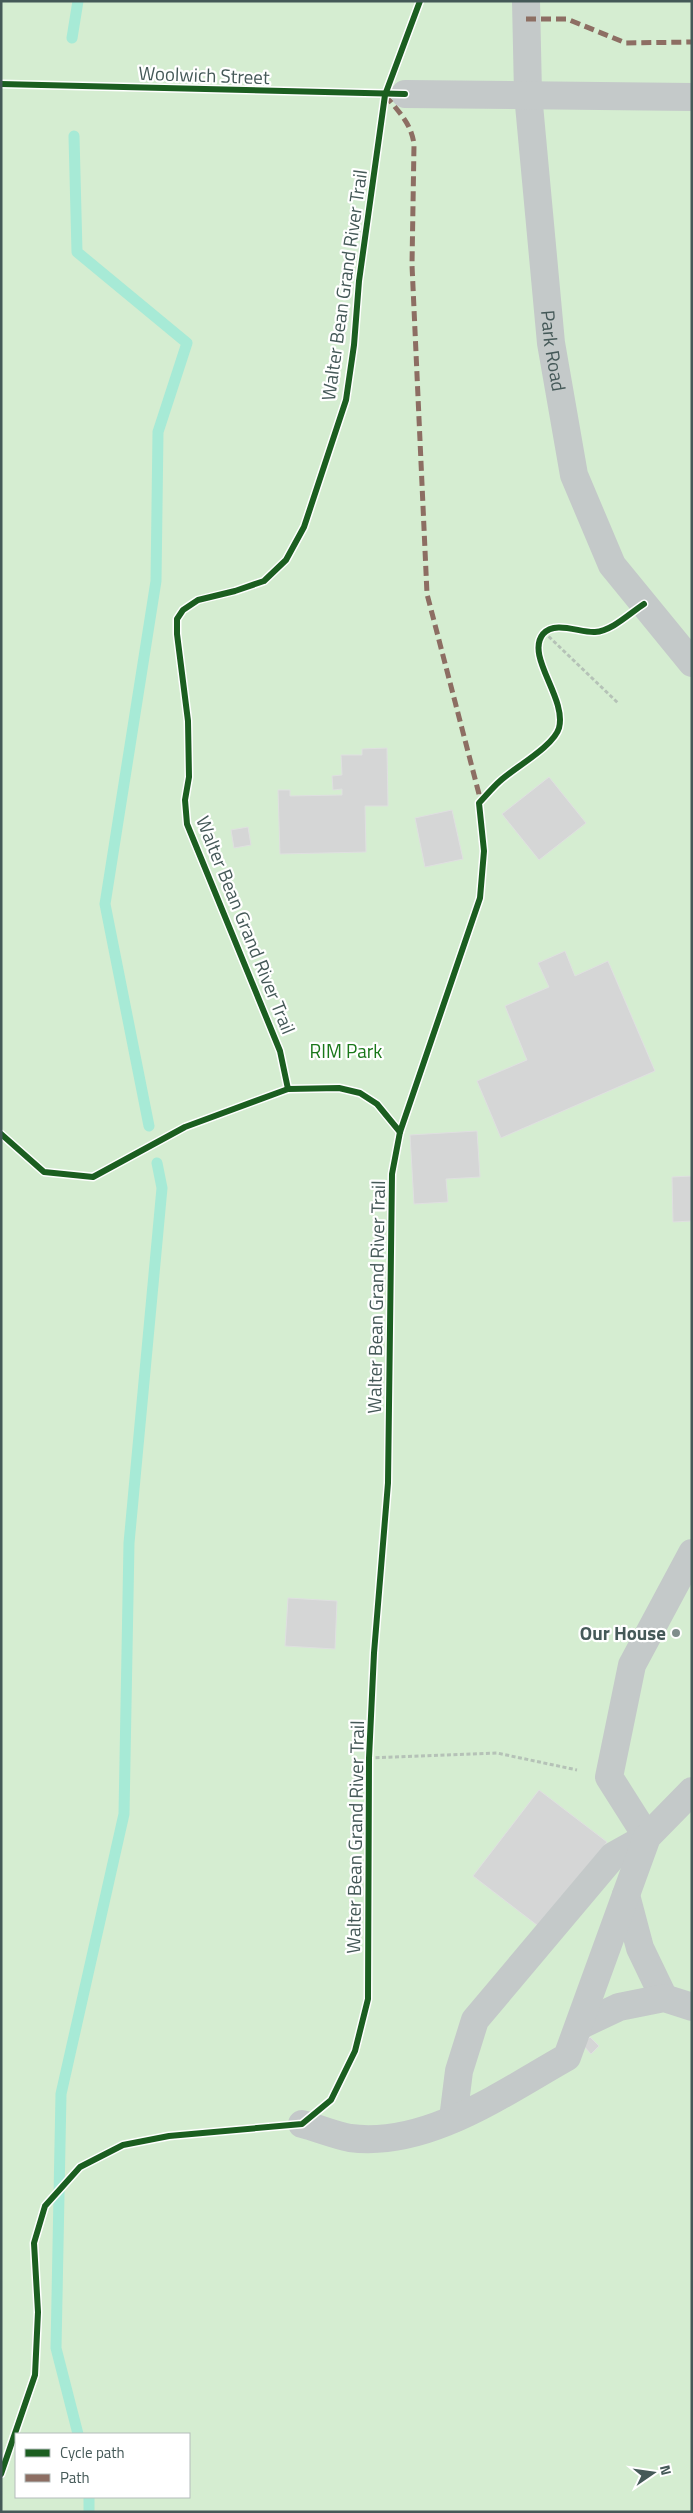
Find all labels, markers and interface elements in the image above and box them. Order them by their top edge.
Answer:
street label: Woolwich Street [138,58,270,91]
street label: Walter Bean Grand River Trail [313,167,374,402]
street label: Park Road [534,309,574,393]
street label: Walter Bean Grand River Trail [189,811,304,1038]
park label: RIM Park [310,1036,382,1065]
street label: Walter Bean Grand River Trail [359,1180,392,1414]
place label: Our House [580,1618,666,1647]
marker: Our House [670,1627,682,1639]
street label: Walter Bean Grand River Trail [338,1720,371,1954]
legend [15,2433,190,2498]
text: Cycle path [60,2441,125,2464]
north arrow [628,2448,678,2498]
text: N [655,2463,677,2477]
text: Path [60,2466,90,2489]

